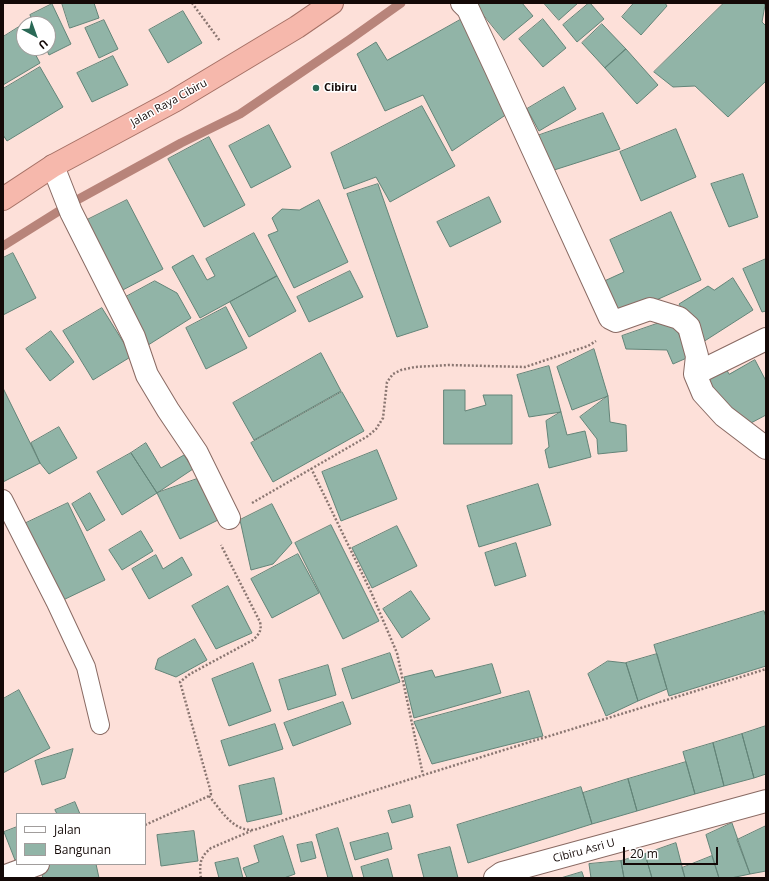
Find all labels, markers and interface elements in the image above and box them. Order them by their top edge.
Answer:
north arrow [16,16,56,56]
text: U [35,36,52,53]
street label: Jalan Raya Cibiru [128,77,210,129]
place label: Cibiru [324,81,357,95]
marker: Cibiru [311,83,321,93]
legend [16,813,146,865]
text: Jalan [54,821,81,838]
street label: Cibiru Asri U [552,836,616,866]
scale bar [625,839,720,865]
text: Bangunan [54,841,111,858]
text: 20 m [630,845,658,862]

